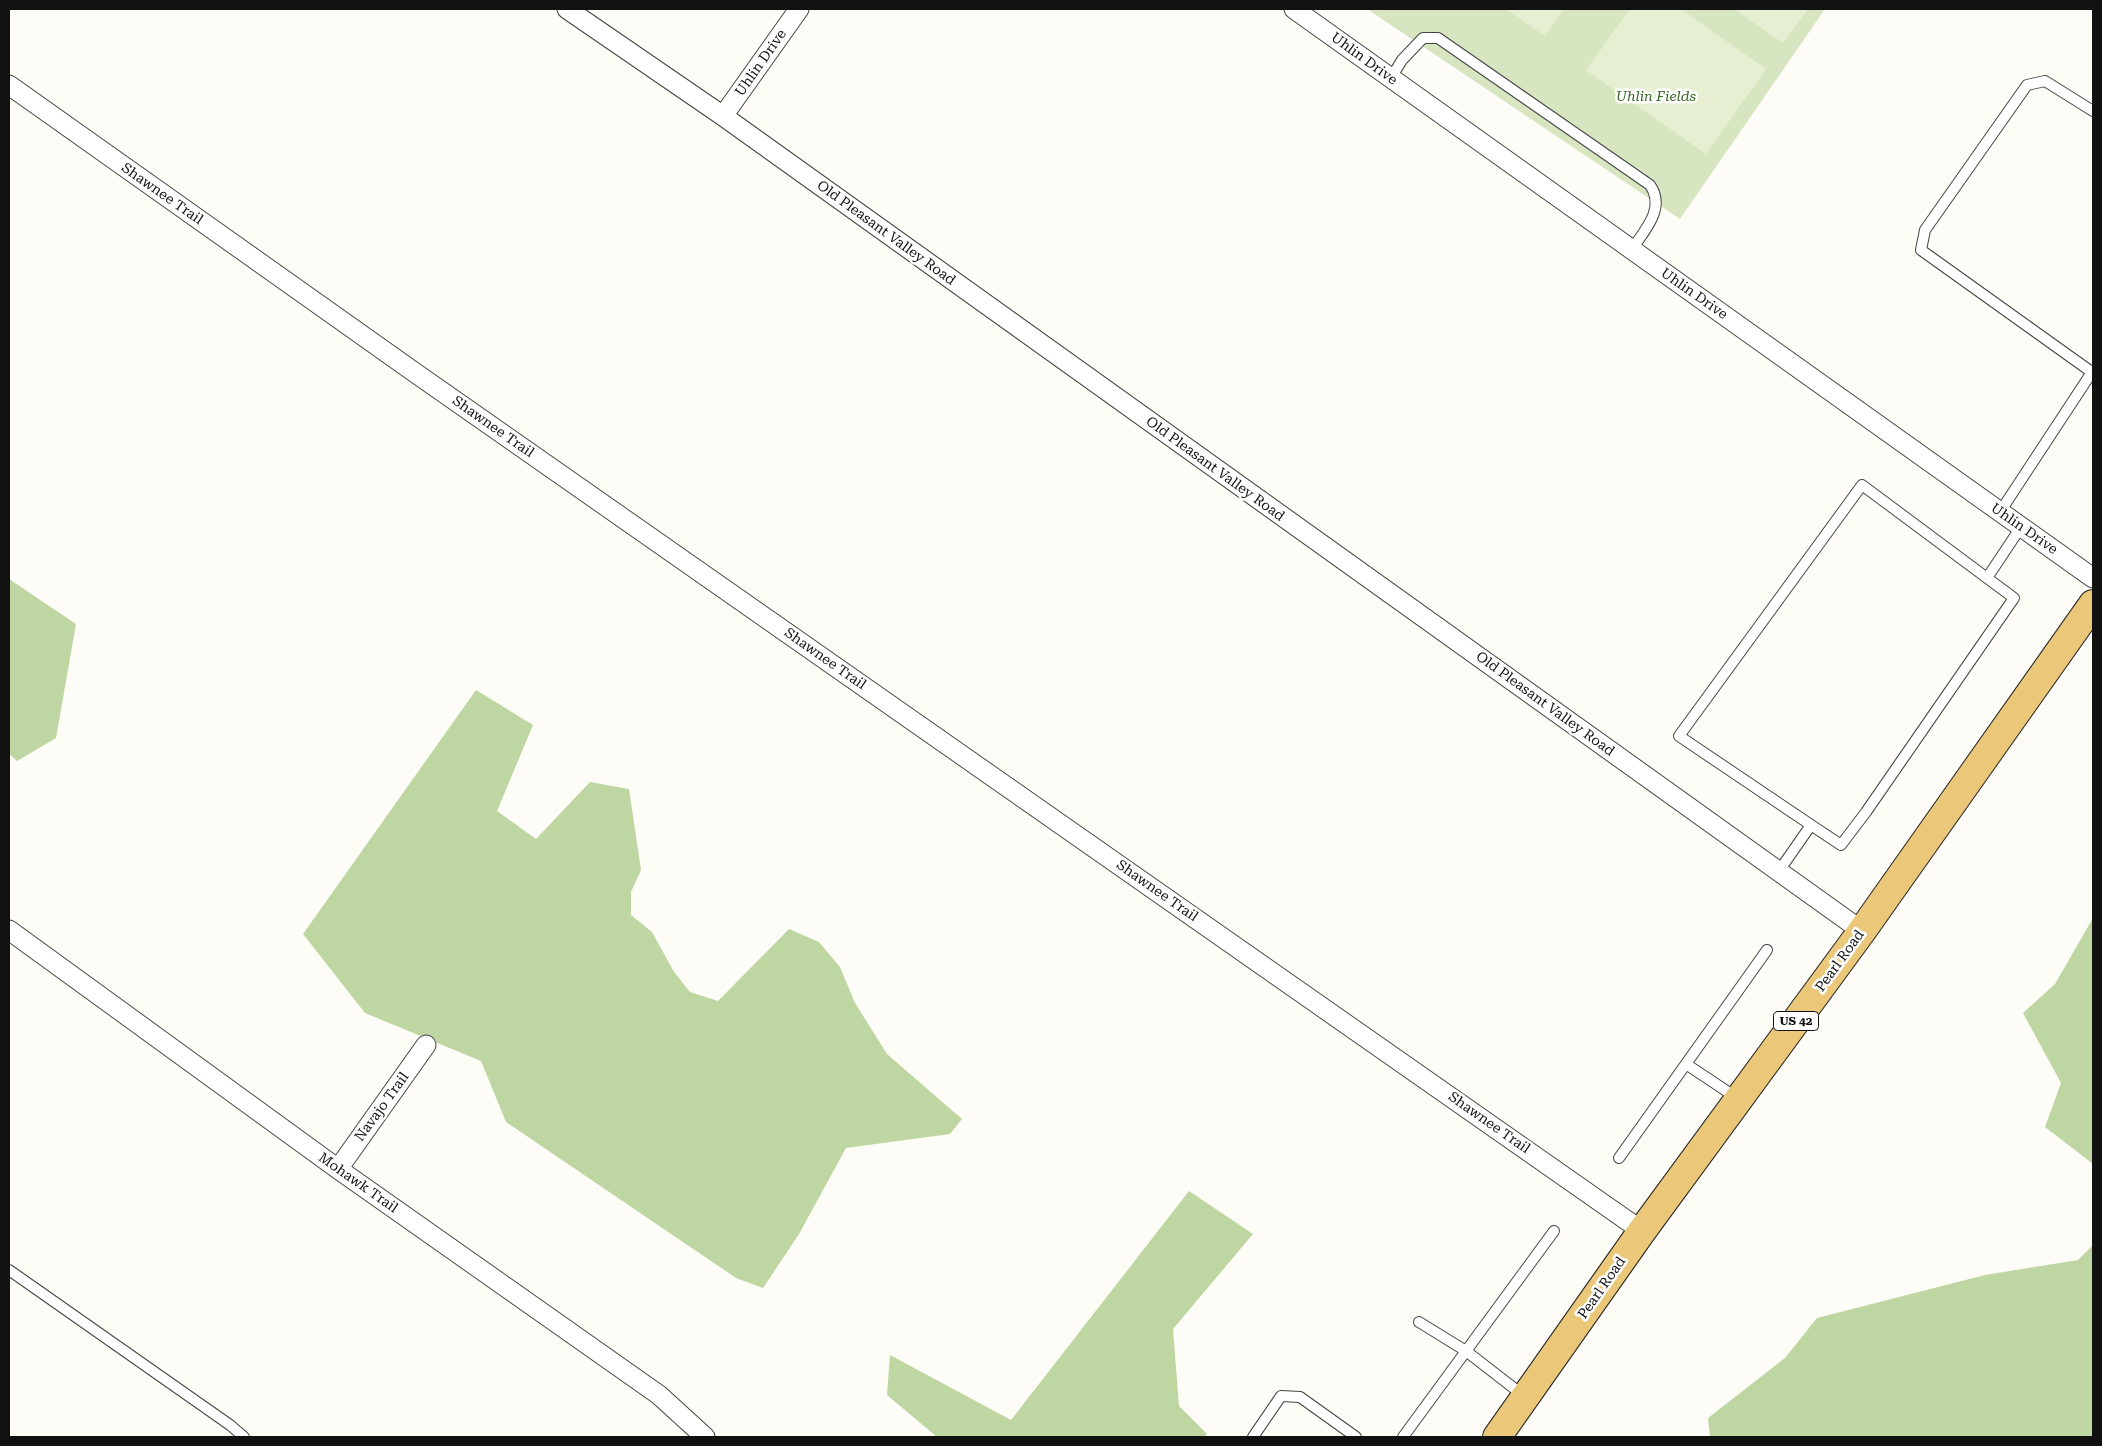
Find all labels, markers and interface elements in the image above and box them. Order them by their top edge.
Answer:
street label: Uhlin Drive [732,26,790,100]
street label: Uhlin Drive [1327,29,1401,89]
park label: Uhlin Fields [1616,89,1696,105]
street label: Shawnee Trail [118,160,206,228]
street label: Old Pleasant Valley Road [813,177,959,289]
street label: Uhlin Drive [1657,265,1731,323]
street label: Shawnee Trail [449,393,537,461]
street label: Old Pleasant Valley Road [1142,413,1288,525]
street label: Uhlin Drive [1987,500,2061,558]
street label: Shawnee Trail [781,625,869,693]
street label: Old Pleasant Valley Road [1472,648,1618,760]
street label: Shawnee Trail [1113,857,1201,925]
street label: Pearl Road [1812,927,1868,995]
road number: US 42 [1774,1011,1818,1030]
street label: Navajo Trail [351,1069,413,1145]
street label: Shawnee Trail [1445,1089,1533,1157]
street label: Mohawk Trail [315,1149,401,1217]
street label: Pearl Road [1574,1254,1630,1322]

